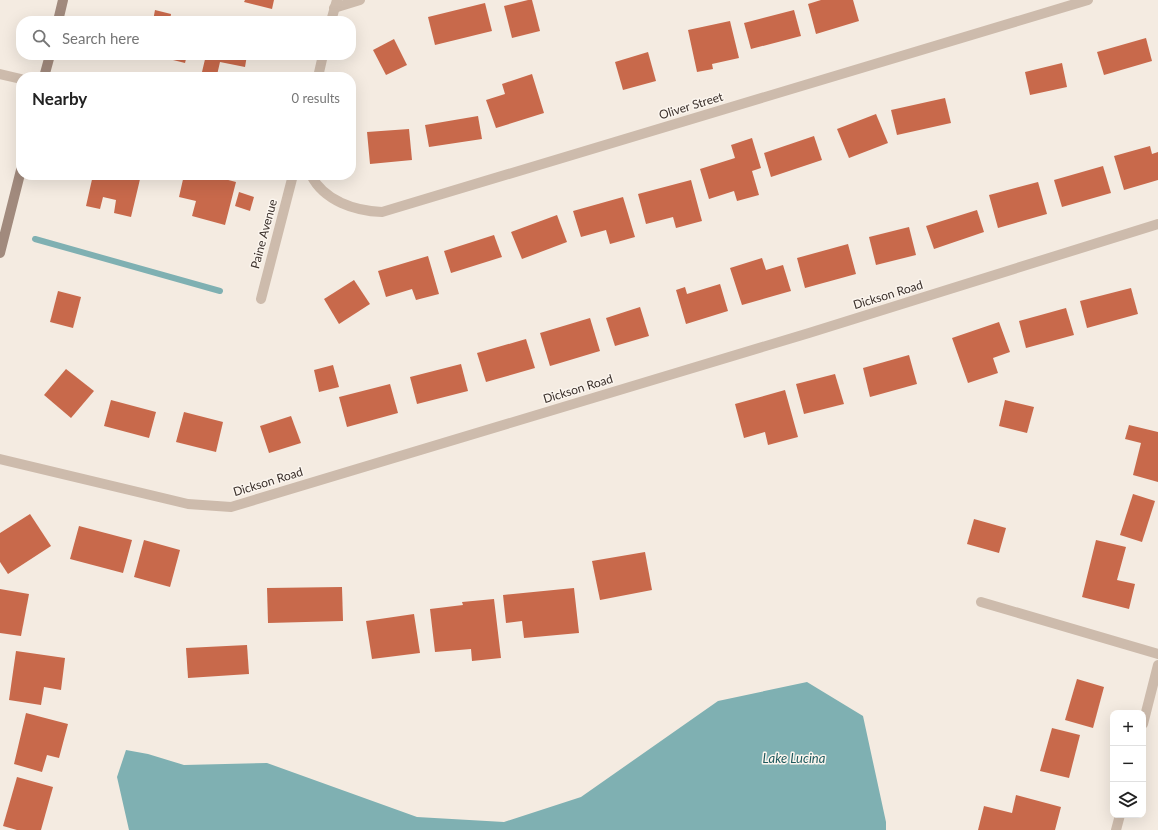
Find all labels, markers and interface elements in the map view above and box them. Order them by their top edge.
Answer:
search box [16,16,356,60]
icon: search [30,27,52,49]
text: Search here [62,29,139,47]
text: Nearby [32,88,87,109]
street label: Oliver Street [657,88,725,122]
text: 0 results [292,90,340,106]
street label: Paine Avenue [247,197,280,270]
street label: Dickson Road [851,277,925,312]
street label: Dickson Road [541,371,615,406]
street label: Dickson Road [231,464,305,499]
map controls [1110,710,1146,818]
button: + [1110,710,1146,746]
button: − [1110,746,1146,782]
water label: Lake Lucina [763,750,826,766]
button: layers [1110,782,1146,818]

